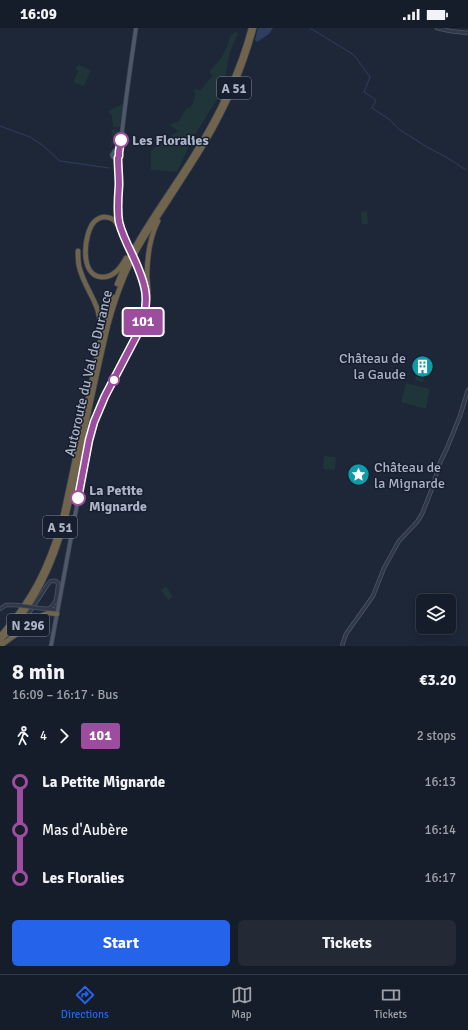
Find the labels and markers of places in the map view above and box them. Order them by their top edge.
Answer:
marker: Les Floralies [113,132,129,148]
place label: Les Floralies [132,132,209,149]
place label: Château de la Gaude [339,350,406,383]
building icon: Château de la Gaude [409,353,435,379]
unlabelled marker [108,374,120,386]
place label: Château de la Mignarde [374,459,445,492]
place icon: Château de la Mignarde [346,462,372,488]
place label: La Petite Mignarde [89,482,147,515]
marker: La Petite Mignarde [70,490,86,506]

